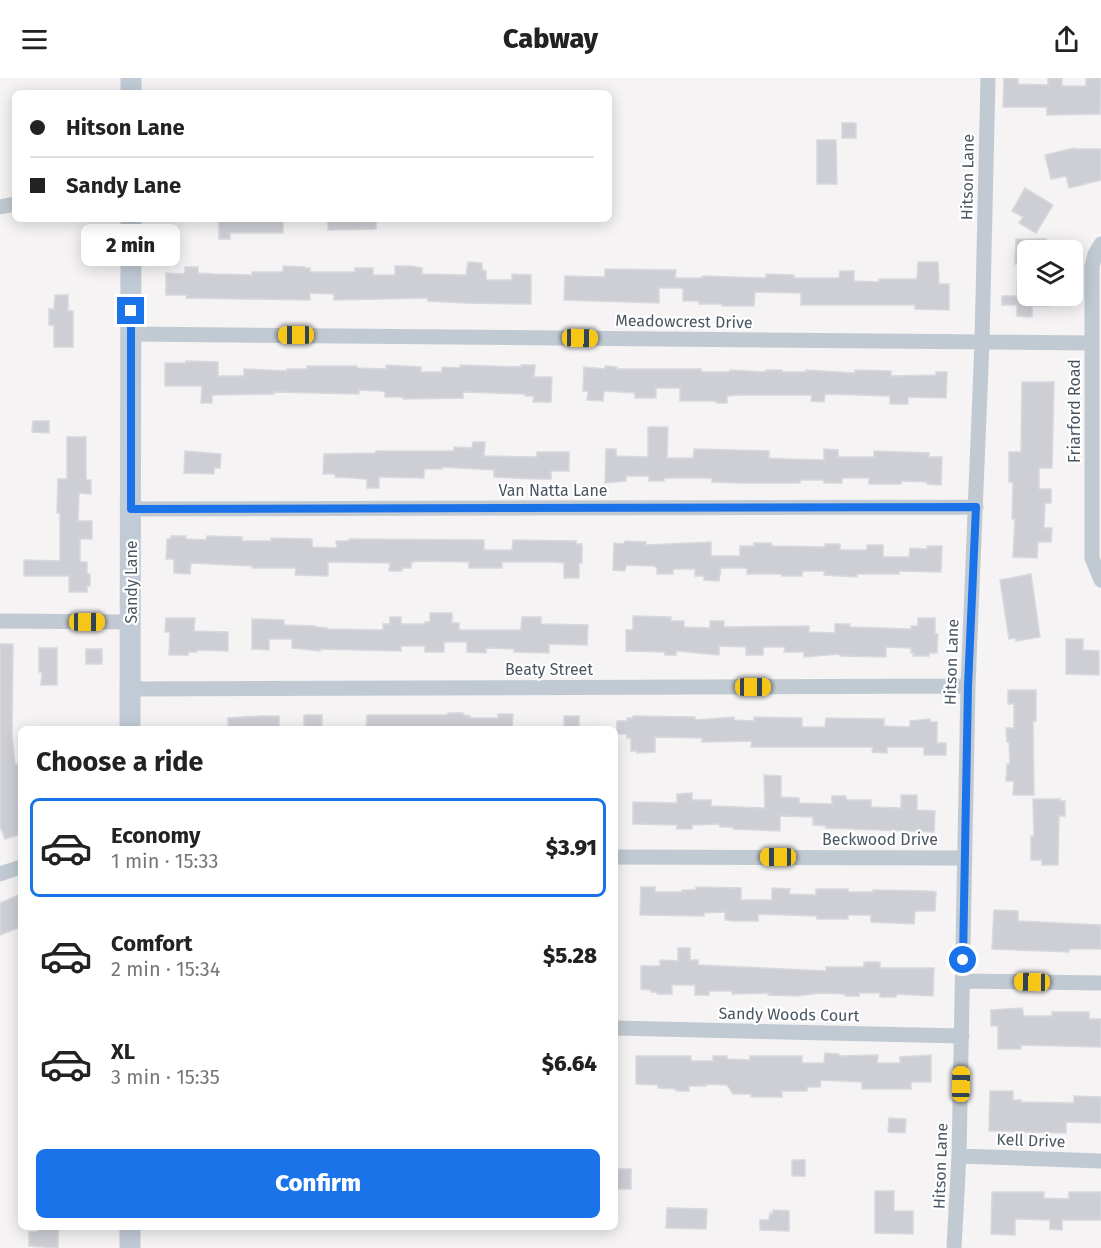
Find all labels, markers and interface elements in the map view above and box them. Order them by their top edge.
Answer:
icon: menu [18,23,51,56]
text: Cabway [503,23,598,55]
icon: share [1050,23,1083,56]
text: Hitson Lane [66,114,185,141]
street label: Hitson Lane [957,134,978,220]
text: Sandy Lane [66,172,181,199]
callout: 2 min [82,224,180,266]
text: 2 min [106,233,155,257]
map controls [1017,240,1083,306]
button: layers [1017,240,1083,306]
route end [117,297,144,324]
street label: Meadowcrest Drive [615,311,753,332]
car [278,326,314,344]
car [562,329,598,347]
street label: Friarford Road [1065,359,1084,463]
street label: Van Natta Lane [498,481,608,500]
street label: Sandy Lane [122,540,141,624]
car [69,613,105,631]
street label: Hitson Lane [941,619,962,705]
street label: Beaty Street [505,660,593,679]
car [735,678,771,696]
text: Choose a ride [36,746,203,778]
icon: car [39,821,93,875]
text: Economy [111,822,200,849]
street label: Beckwood Drive [822,830,938,849]
text: $3.91 [546,834,597,861]
car [760,848,796,866]
text: 1 min · 15:33 [111,849,218,873]
icon: car [39,929,93,983]
text: Comfort [111,930,192,957]
text: $5.28 [543,942,597,969]
route start [949,946,976,973]
text: 2 min · 15:34 [111,957,220,981]
car [1014,973,1050,991]
street label: Sandy Woods Court [718,1004,860,1025]
icon: car [39,1037,93,1091]
text: XL [111,1038,135,1065]
text: $6.64 [542,1050,597,1077]
text: 3 min · 15:35 [111,1065,220,1089]
car [952,1066,970,1102]
street label: Hitson Lane [930,1123,951,1209]
street label: Kell Drive [996,1130,1066,1151]
button: Confirm [36,1149,600,1218]

